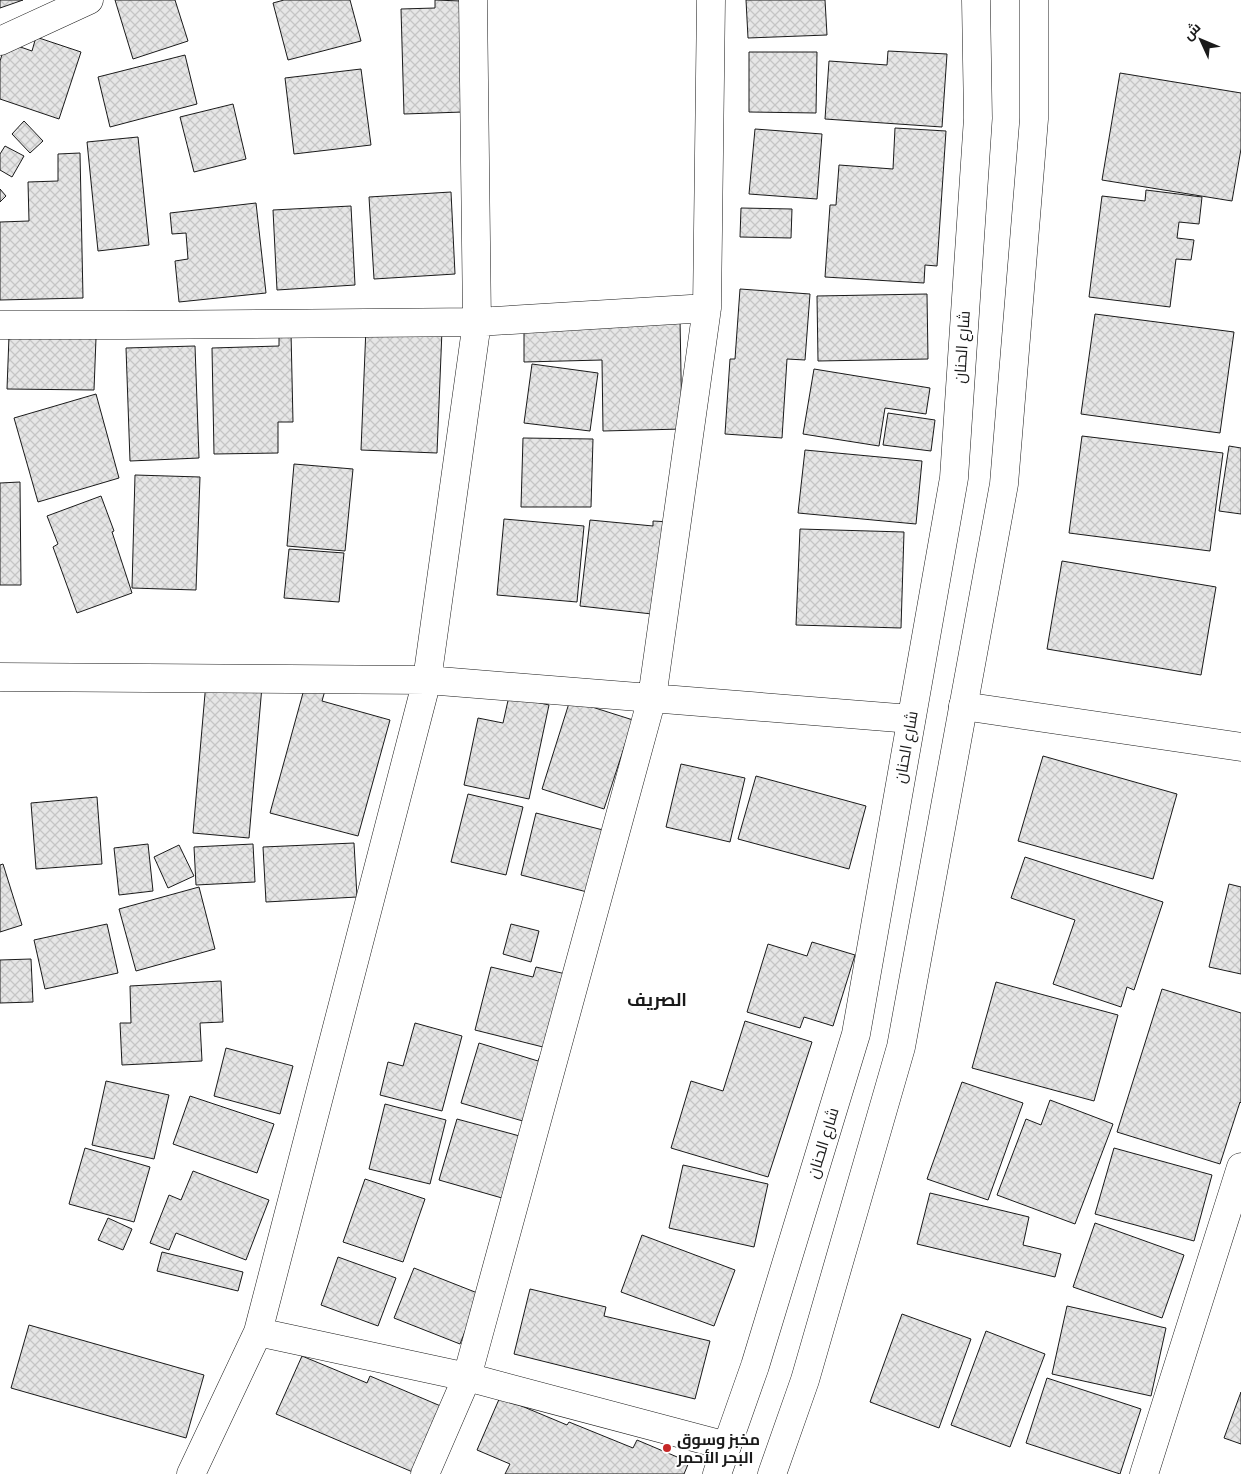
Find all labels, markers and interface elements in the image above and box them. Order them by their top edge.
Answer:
north arrow [1176,15,1226,65]
text: ش [1180,19,1204,44]
street label: شارع الحنان [950,310,976,384]
street label: شارع الحنان [890,709,924,785]
district label: الصريف [627,989,687,1011]
street label: شارع الحنان [803,1105,845,1181]
place label: مخبز وسوق البحر الأحمر [676,1430,760,1467]
marker: مخبز وسوق البحر الأحمر [661,1442,673,1454]

